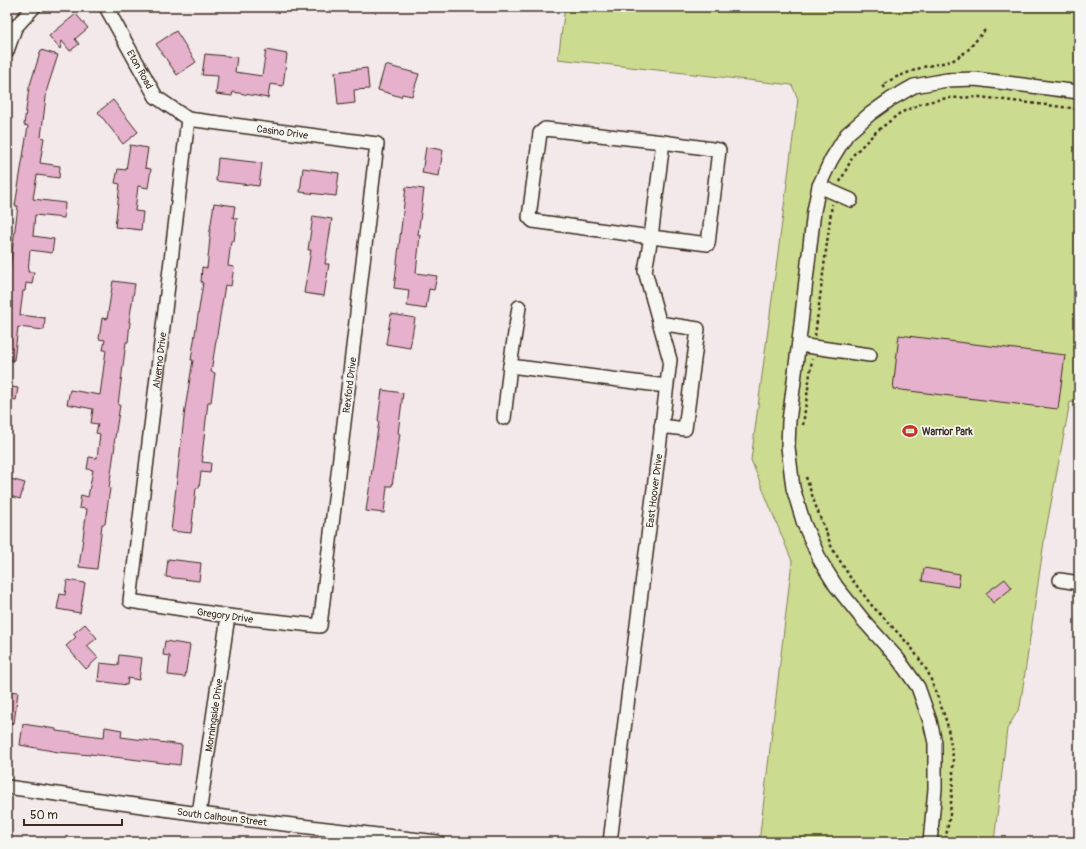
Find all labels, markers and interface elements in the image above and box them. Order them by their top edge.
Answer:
street label: Eton Road [124,48,155,91]
street label: Casino Drive [256,123,309,142]
street label: Alverno Drive [151,331,169,389]
street label: Rexford Drive [341,356,359,414]
sports icon: Warrior Park [901,422,919,440]
place label: Warrior Park [922,426,974,438]
street label: East Hoover Drive [644,453,665,528]
street label: Gregory Drive [196,606,254,626]
street label: Morningside Drive [203,678,226,753]
scale bar [24,801,122,827]
street label: South Calhoun Street [176,806,268,829]
text: 50 m [30,808,58,823]

